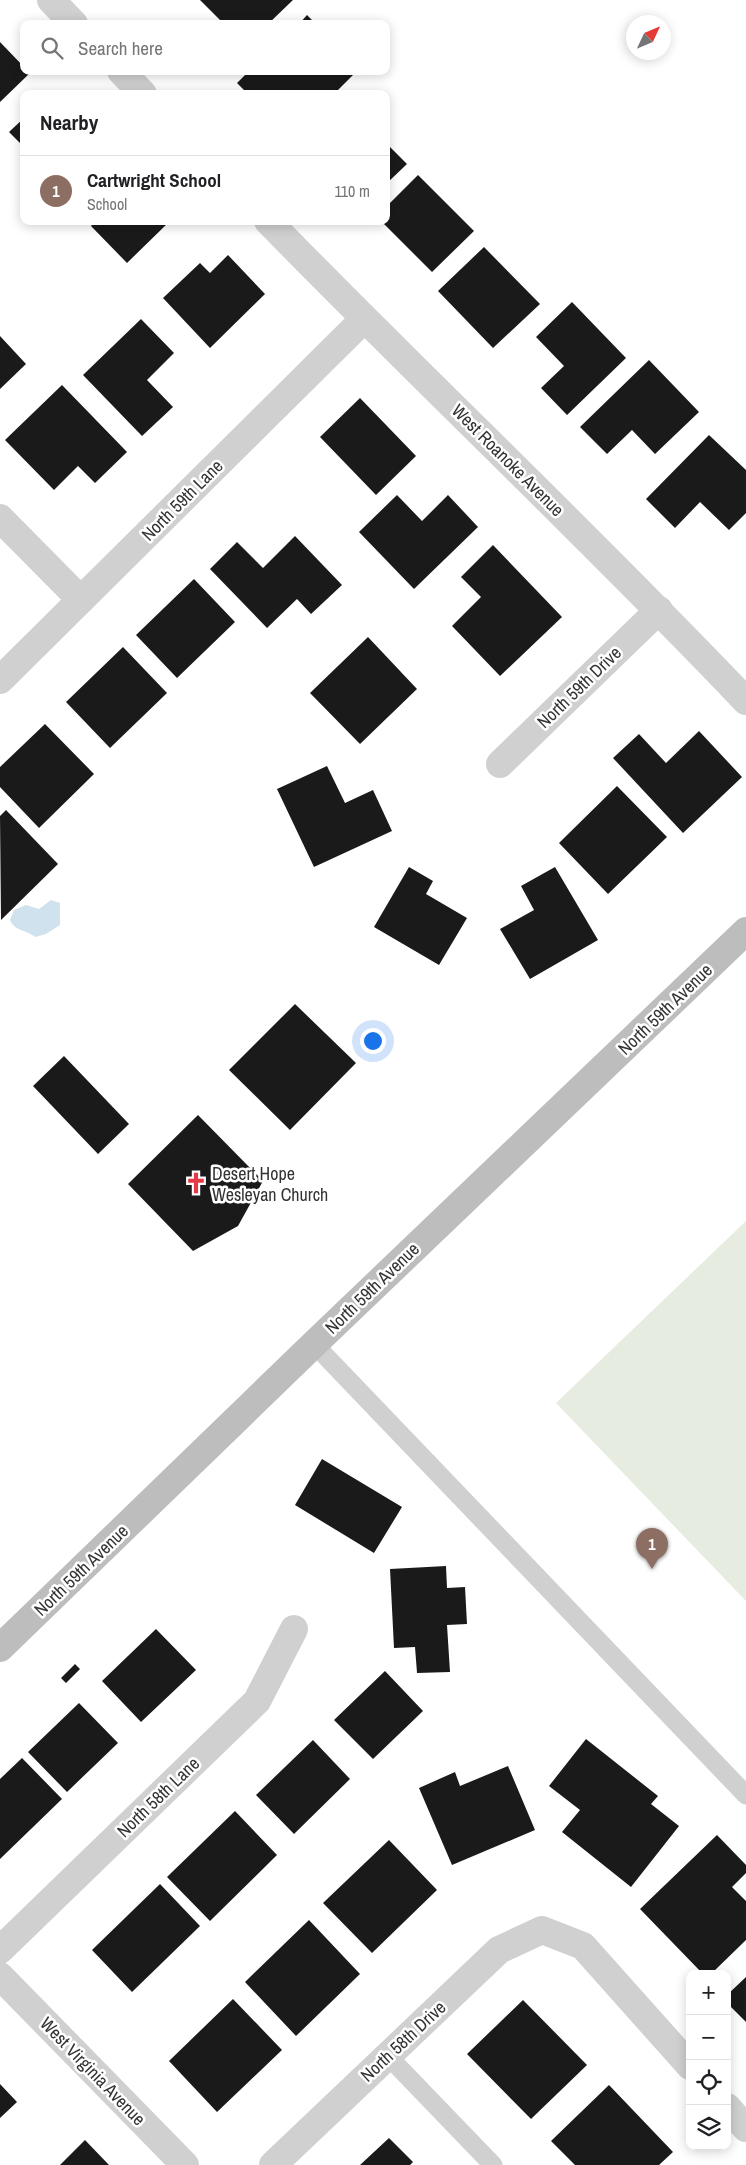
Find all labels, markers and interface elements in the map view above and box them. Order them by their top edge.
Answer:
north arrow [626,15,671,60]
search box [20,20,390,75]
icon: search [38,34,66,62]
text: Search here [78,35,163,61]
text: Nearby [40,108,98,137]
text: Cartwright School [87,167,221,193]
text: 1 [52,180,60,202]
text: 110 m [334,180,370,202]
text: School [87,193,127,215]
street label: West Roanoke Avenue [446,398,570,522]
street label: North 59th Lane [136,454,228,546]
street label: North 59th Drive [531,640,627,734]
street label: North 59th Avenue [612,958,718,1060]
your location [360,1028,386,1054]
place label: Desert Hope Wesleyan Church [212,1161,328,1207]
church icon: Desert Hope Wesleyan Church [183,1170,209,1196]
street label: North 59th Avenue [319,1237,425,1339]
street label: North 59th Avenue [28,1519,134,1621]
pin: 1 [636,1528,668,1569]
street label: North 58th Lane [111,1751,205,1843]
map controls [686,1970,731,2150]
button: + [686,1970,731,2015]
street label: North 58th Drive [355,1995,451,2087]
street label: West Virginia Avenue [35,2011,151,2131]
button: − [686,2015,731,2060]
button: locate [686,2060,731,2105]
button: layers [686,2105,731,2150]

